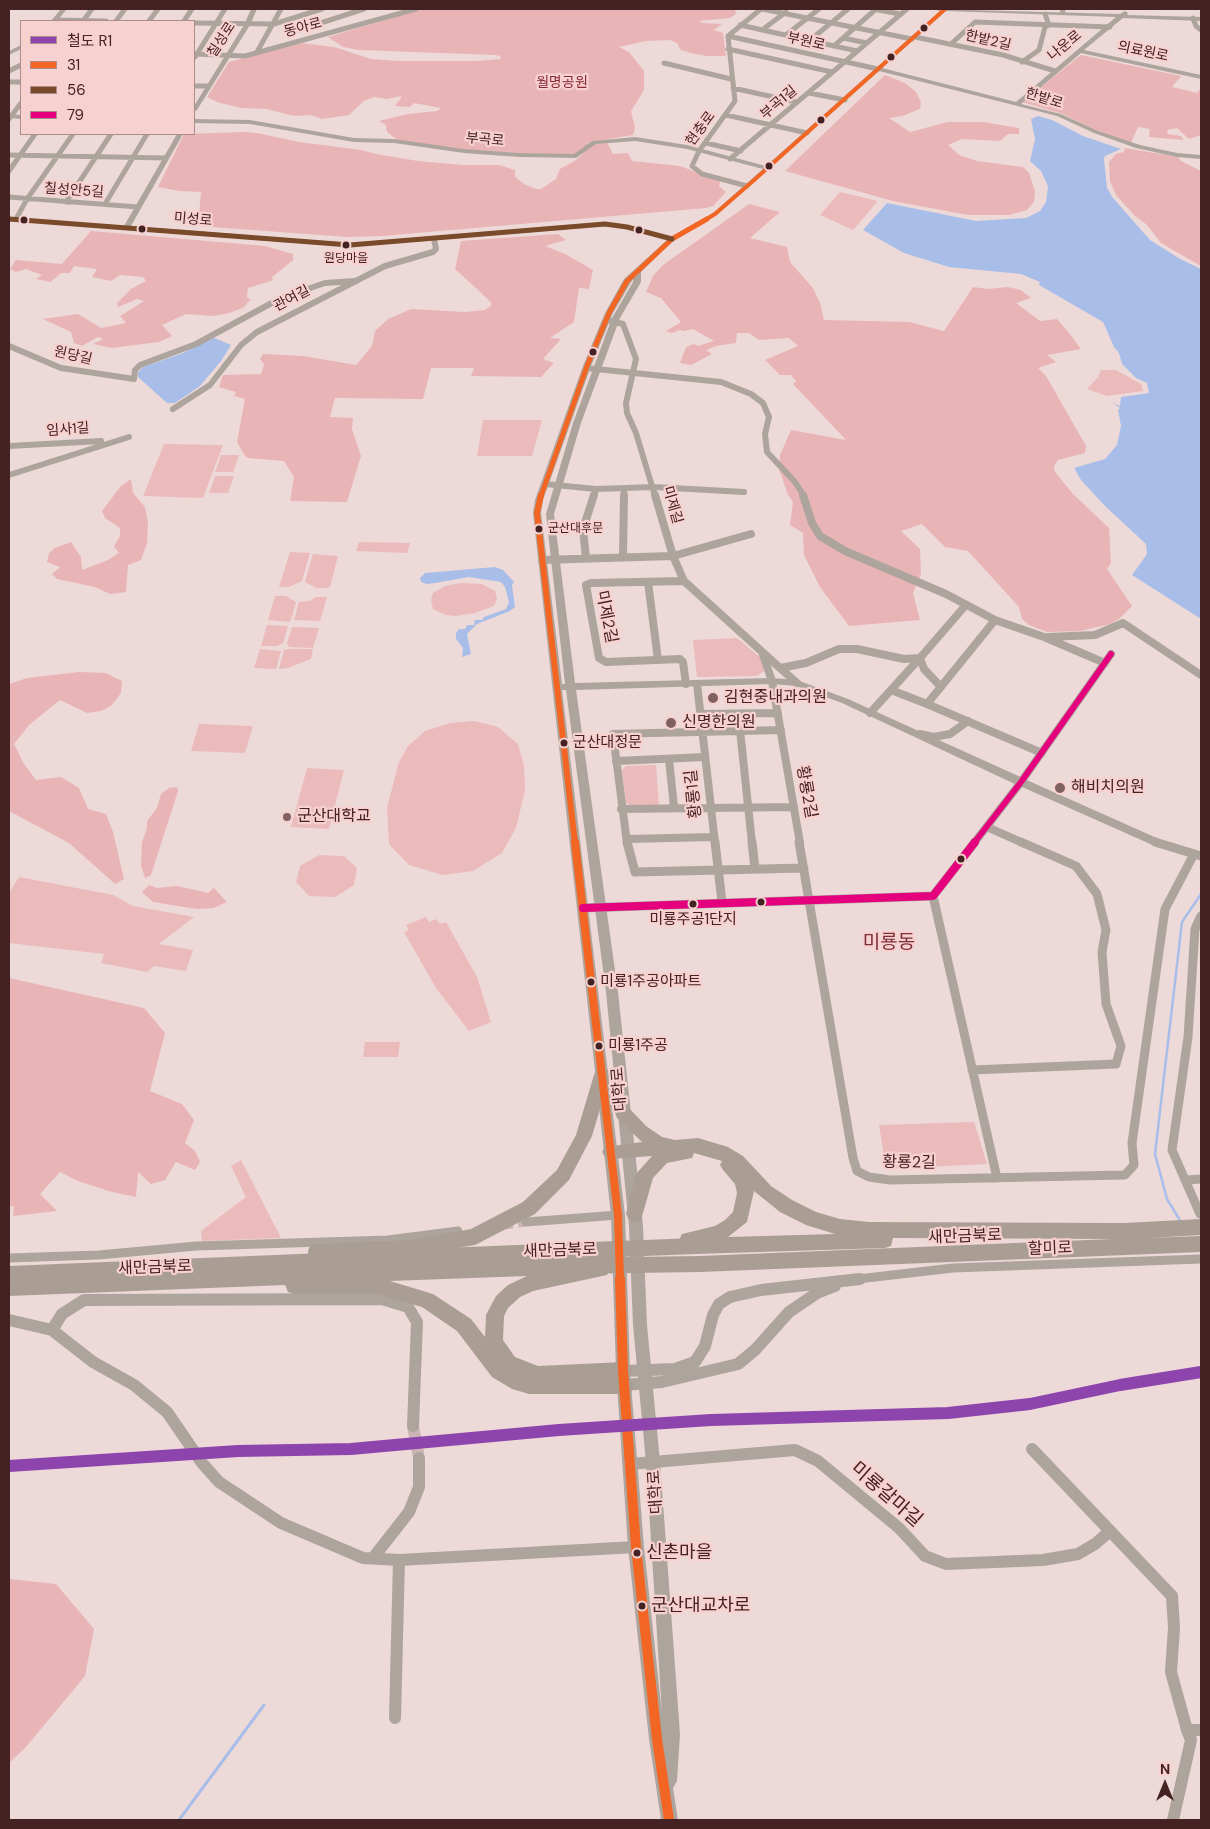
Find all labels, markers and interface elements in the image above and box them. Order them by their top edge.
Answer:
street label: 동아로 [282,15,324,41]
street label: 칠성로 [204,19,240,61]
legend [20,20,195,135]
unlabelled marker [919,23,929,33]
street label: 나운로 [1045,27,1085,65]
street label: 한밭2길 [963,28,1013,54]
street label: 부원로 [785,29,827,55]
text: 철도 R1 [67,31,112,51]
street label: 의료원로 [1116,38,1170,66]
unlabelled marker [886,52,896,62]
text: 31 [67,55,80,75]
park label: 월명공원 [536,75,588,91]
text: 56 [67,80,86,100]
street label: 부곡1길 [757,83,801,123]
street label: 한밭로 [1023,85,1065,113]
text: 79 [67,105,84,125]
street label: 현충로 [683,108,719,150]
unlabelled marker [816,115,826,125]
street label: 부곡로 [465,130,505,150]
unlabelled marker [764,161,774,171]
street label: 칠성안5길 [43,181,105,201]
street label: 미성로 [173,210,213,230]
unlabelled marker [19,215,29,225]
unlabelled marker [137,224,147,234]
unlabelled marker [634,225,644,235]
marker: 원당마을 [341,240,351,250]
place label: 원당마을 [324,252,368,266]
street label: 관여길 [271,283,313,315]
street label: 원당길 [52,343,94,369]
unlabelled marker [588,347,598,357]
street label: 임사1길 [46,420,90,440]
street label: 미제길 [659,484,685,526]
place label: 군산대후문 [548,522,603,536]
marker: 군산대후문 [534,524,544,534]
street label: 미제2길 [591,589,621,645]
place label: 김현중내과의원 [724,688,827,708]
marker: 김현중내과의원 [706,691,720,705]
place label: 신명한의원 [682,713,756,733]
marker: 신명한의원 [664,716,678,730]
place label: 군산대정문 [573,734,642,752]
marker: 군산대정문 [559,738,569,748]
street label: 황룡2길 [792,764,820,820]
street label: 황룡1길 [682,769,706,819]
place label: 해비치의원 [1071,778,1145,798]
marker: 해비치의원 [1053,781,1067,795]
place label: 군산대학교 [297,807,371,827]
marker: 군산대학교 [281,811,293,823]
unlabelled marker [956,854,966,864]
unlabelled marker [756,897,766,907]
marker: 미룡주공1단지 [688,899,698,909]
place label: 미룡주공1단지 [649,911,737,929]
district label: 미룡동 [863,932,915,954]
place label: 미룡1주공아파트 [600,973,701,991]
marker: 미룡1주공아파트 [586,977,596,987]
place label: 미룡1주공 [608,1037,668,1055]
marker: 미룡1주공 [594,1041,604,1051]
street label: 대학로 [609,1066,631,1112]
street label: 황룡2길 [882,1153,936,1173]
street label: 새만금북로 [928,1226,1002,1248]
street label: 할미로 [1028,1239,1072,1259]
street label: 새만금북로 [523,1240,597,1262]
street label: 새만금북로 [118,1257,192,1279]
street label: 미룡갈마길 [846,1458,926,1532]
street label: 대학로 [645,1469,667,1515]
place label: 신촌마을 [646,1542,712,1564]
marker: 신촌마을 [632,1548,642,1558]
place label: 군산대교차로 [651,1595,750,1617]
marker: 군산대교차로 [637,1601,647,1611]
north arrow [1140,1759,1190,1809]
text: N [1160,1760,1170,1778]

